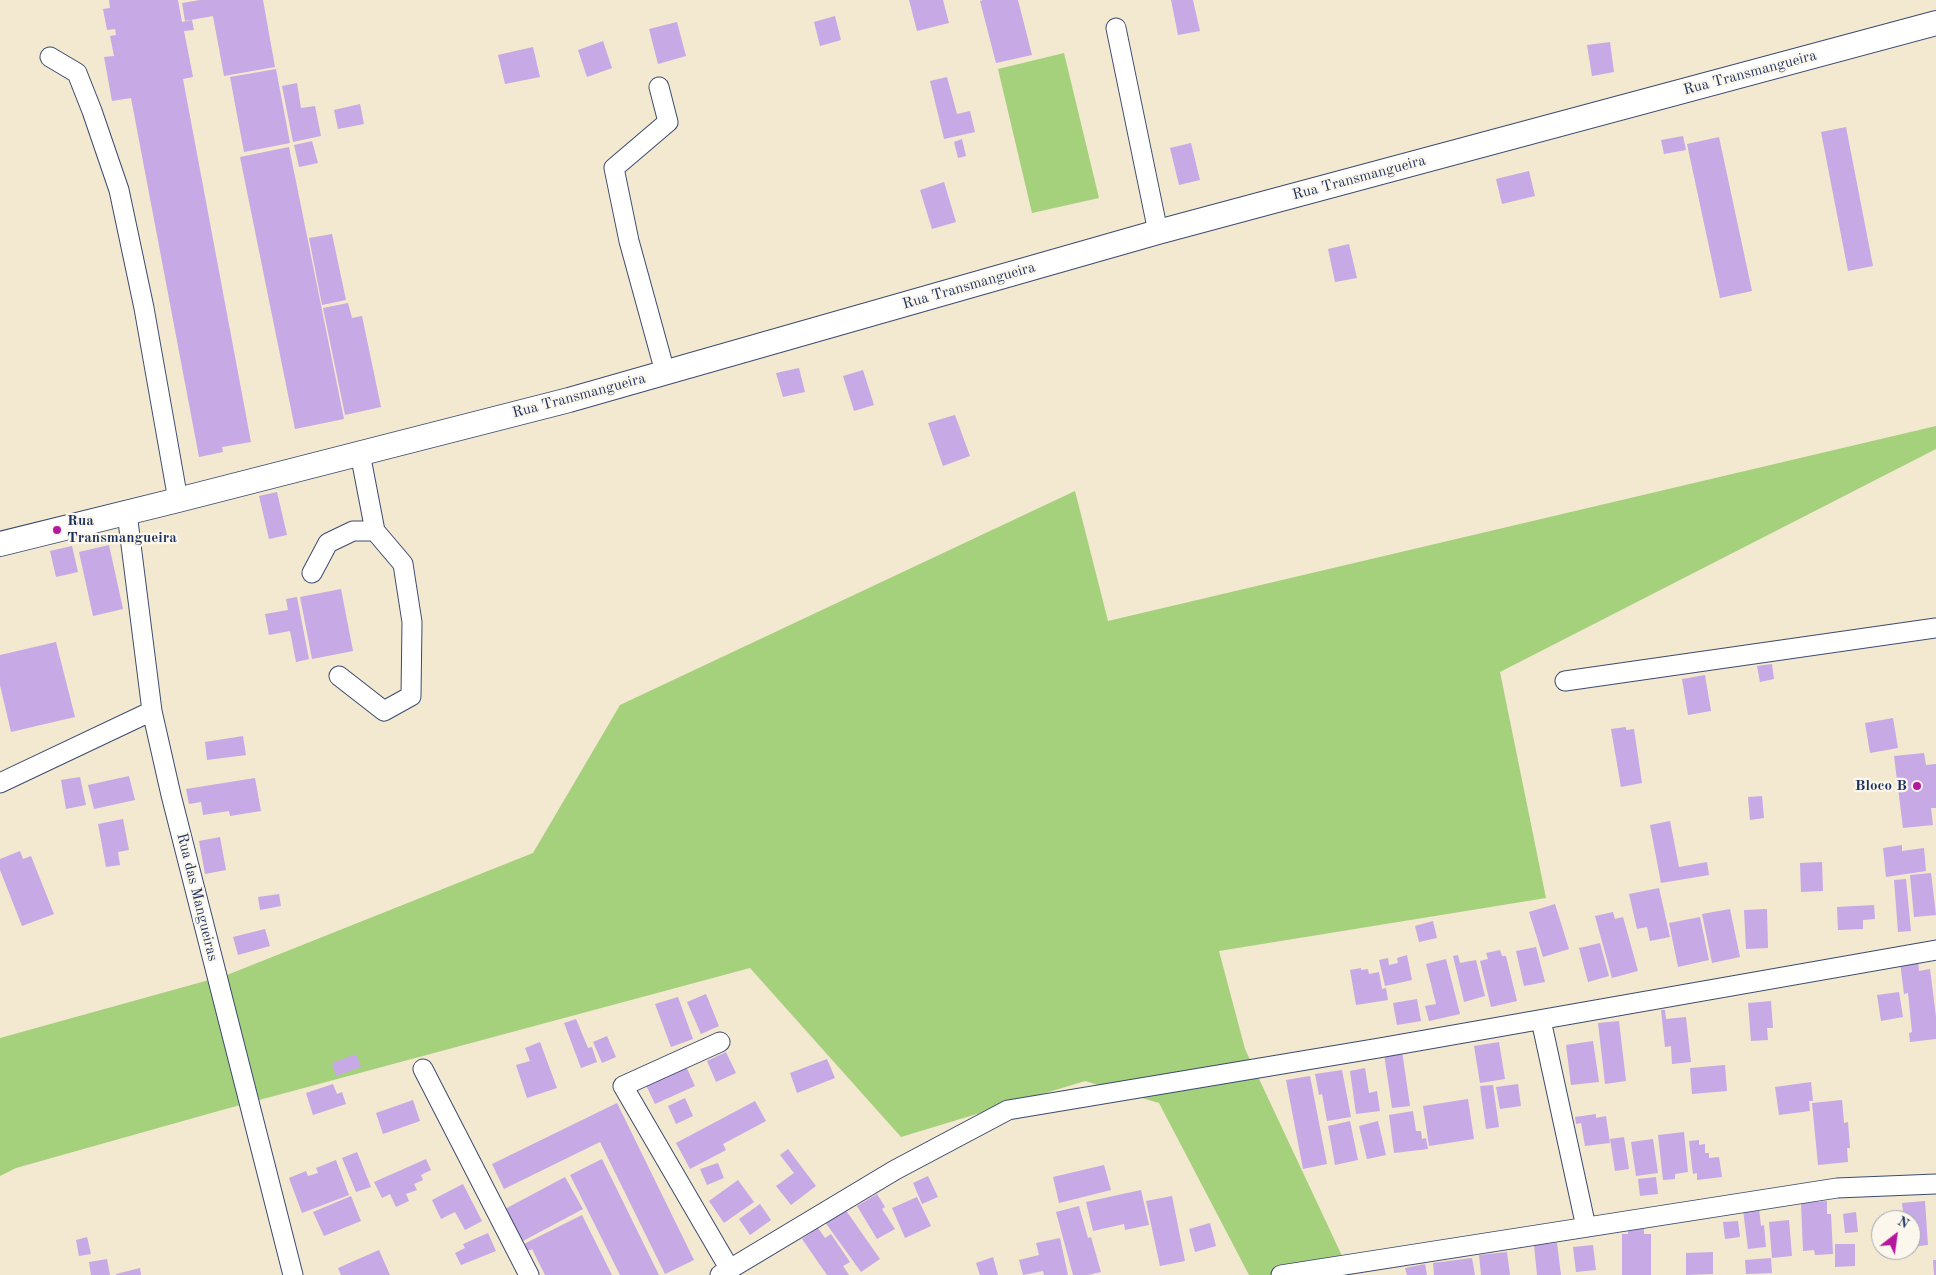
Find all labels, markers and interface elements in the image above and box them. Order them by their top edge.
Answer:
street label: Rua Transmangueira [1681,47,1819,99]
street label: Rua Transmangueira [1290,152,1428,204]
street label: Rua Transmangueira [901,258,1037,314]
street label: Rua Transmangueira [510,370,648,422]
place label: Rua Transmangueira [67,512,177,547]
marker: Rua Transmangueira [51,524,63,536]
place label: Bloco B [1855,777,1907,795]
marker: Bloco B [1911,780,1923,792]
street label: Rua das Mangueiras [172,831,222,963]
north arrow [1871,1210,1921,1260]
text: N [1895,1214,1911,1232]

